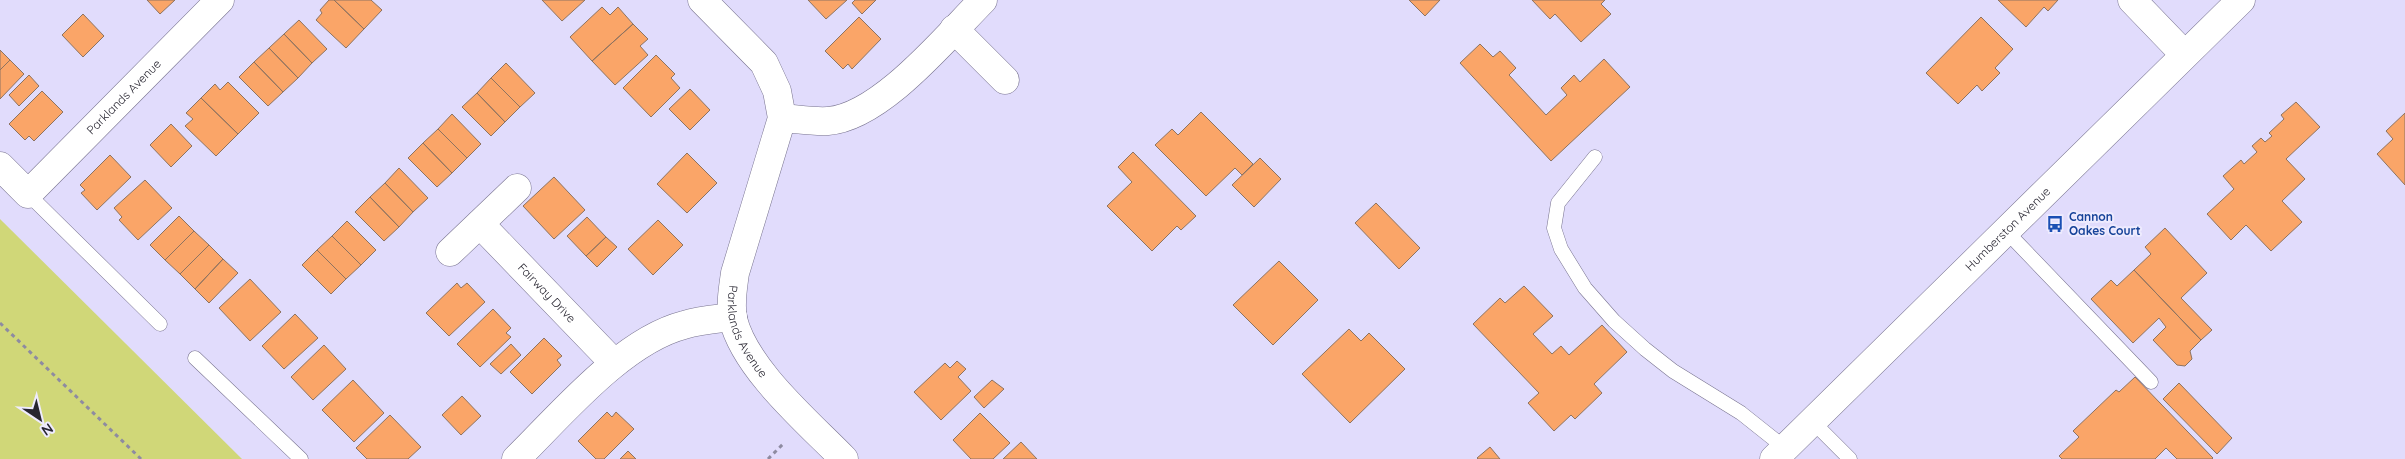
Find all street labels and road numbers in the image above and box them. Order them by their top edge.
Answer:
street label: Parklands Avenue [83,56,164,137]
street label: Humberston Avenue [1962,184,2053,274]
street label: Fairway Drive [515,260,579,326]
street label: Parklands Avenue [725,285,771,381]

